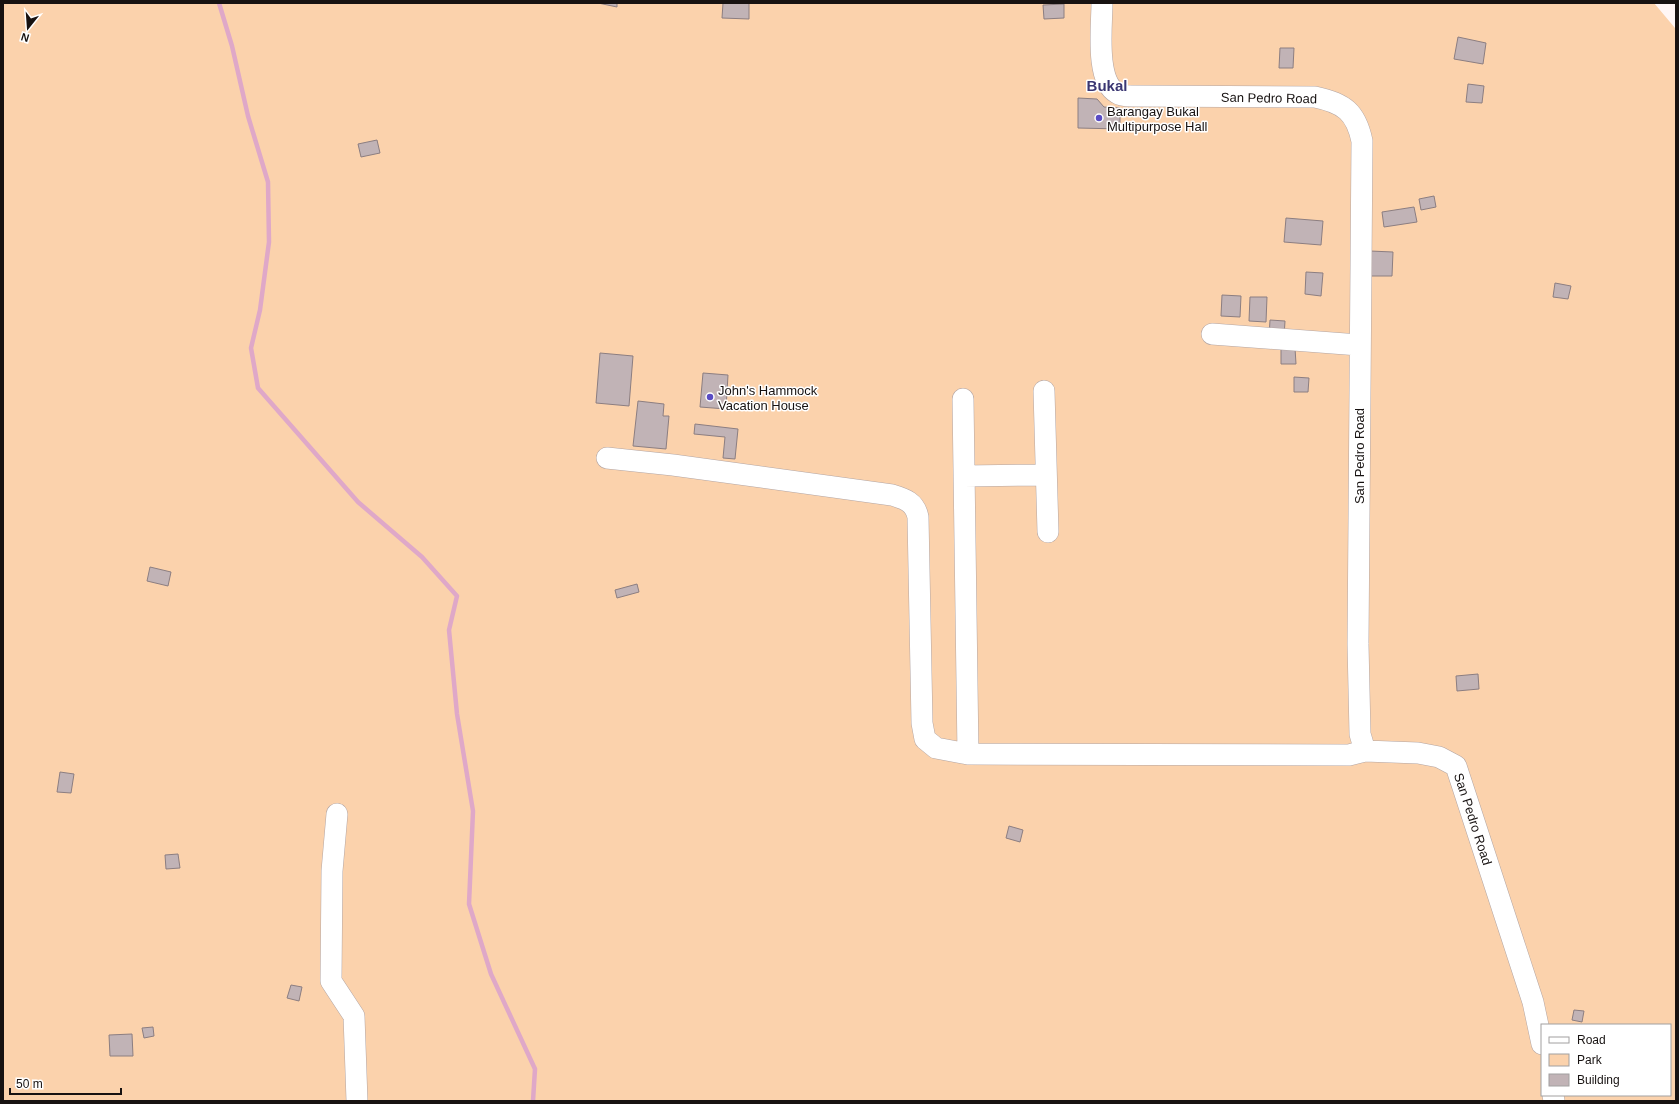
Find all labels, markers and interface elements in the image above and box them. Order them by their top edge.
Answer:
north arrow [8,8,48,48]
text: N [19,31,31,44]
district label: Bukal [1087,77,1127,94]
street label: San Pedro Road [1221,90,1317,106]
place label: Barangay Bukal Multipurpose Hall [1107,104,1208,134]
marker: Barangay Bukal Multipurpose Hall [1094,113,1104,123]
place label: John's Hammock Vacation House [718,383,818,413]
marker: John's Hammock Vacation House [705,392,715,402]
street label: San Pedro Road [1352,408,1367,504]
street label: San Pedro Road [1451,771,1495,867]
legend [1541,1024,1671,1096]
text: Road [1577,1033,1606,1047]
text: Park [1577,1053,1603,1067]
scale bar [10,1070,121,1096]
text: Building [1577,1073,1620,1087]
text: 50 m [16,1077,43,1091]

